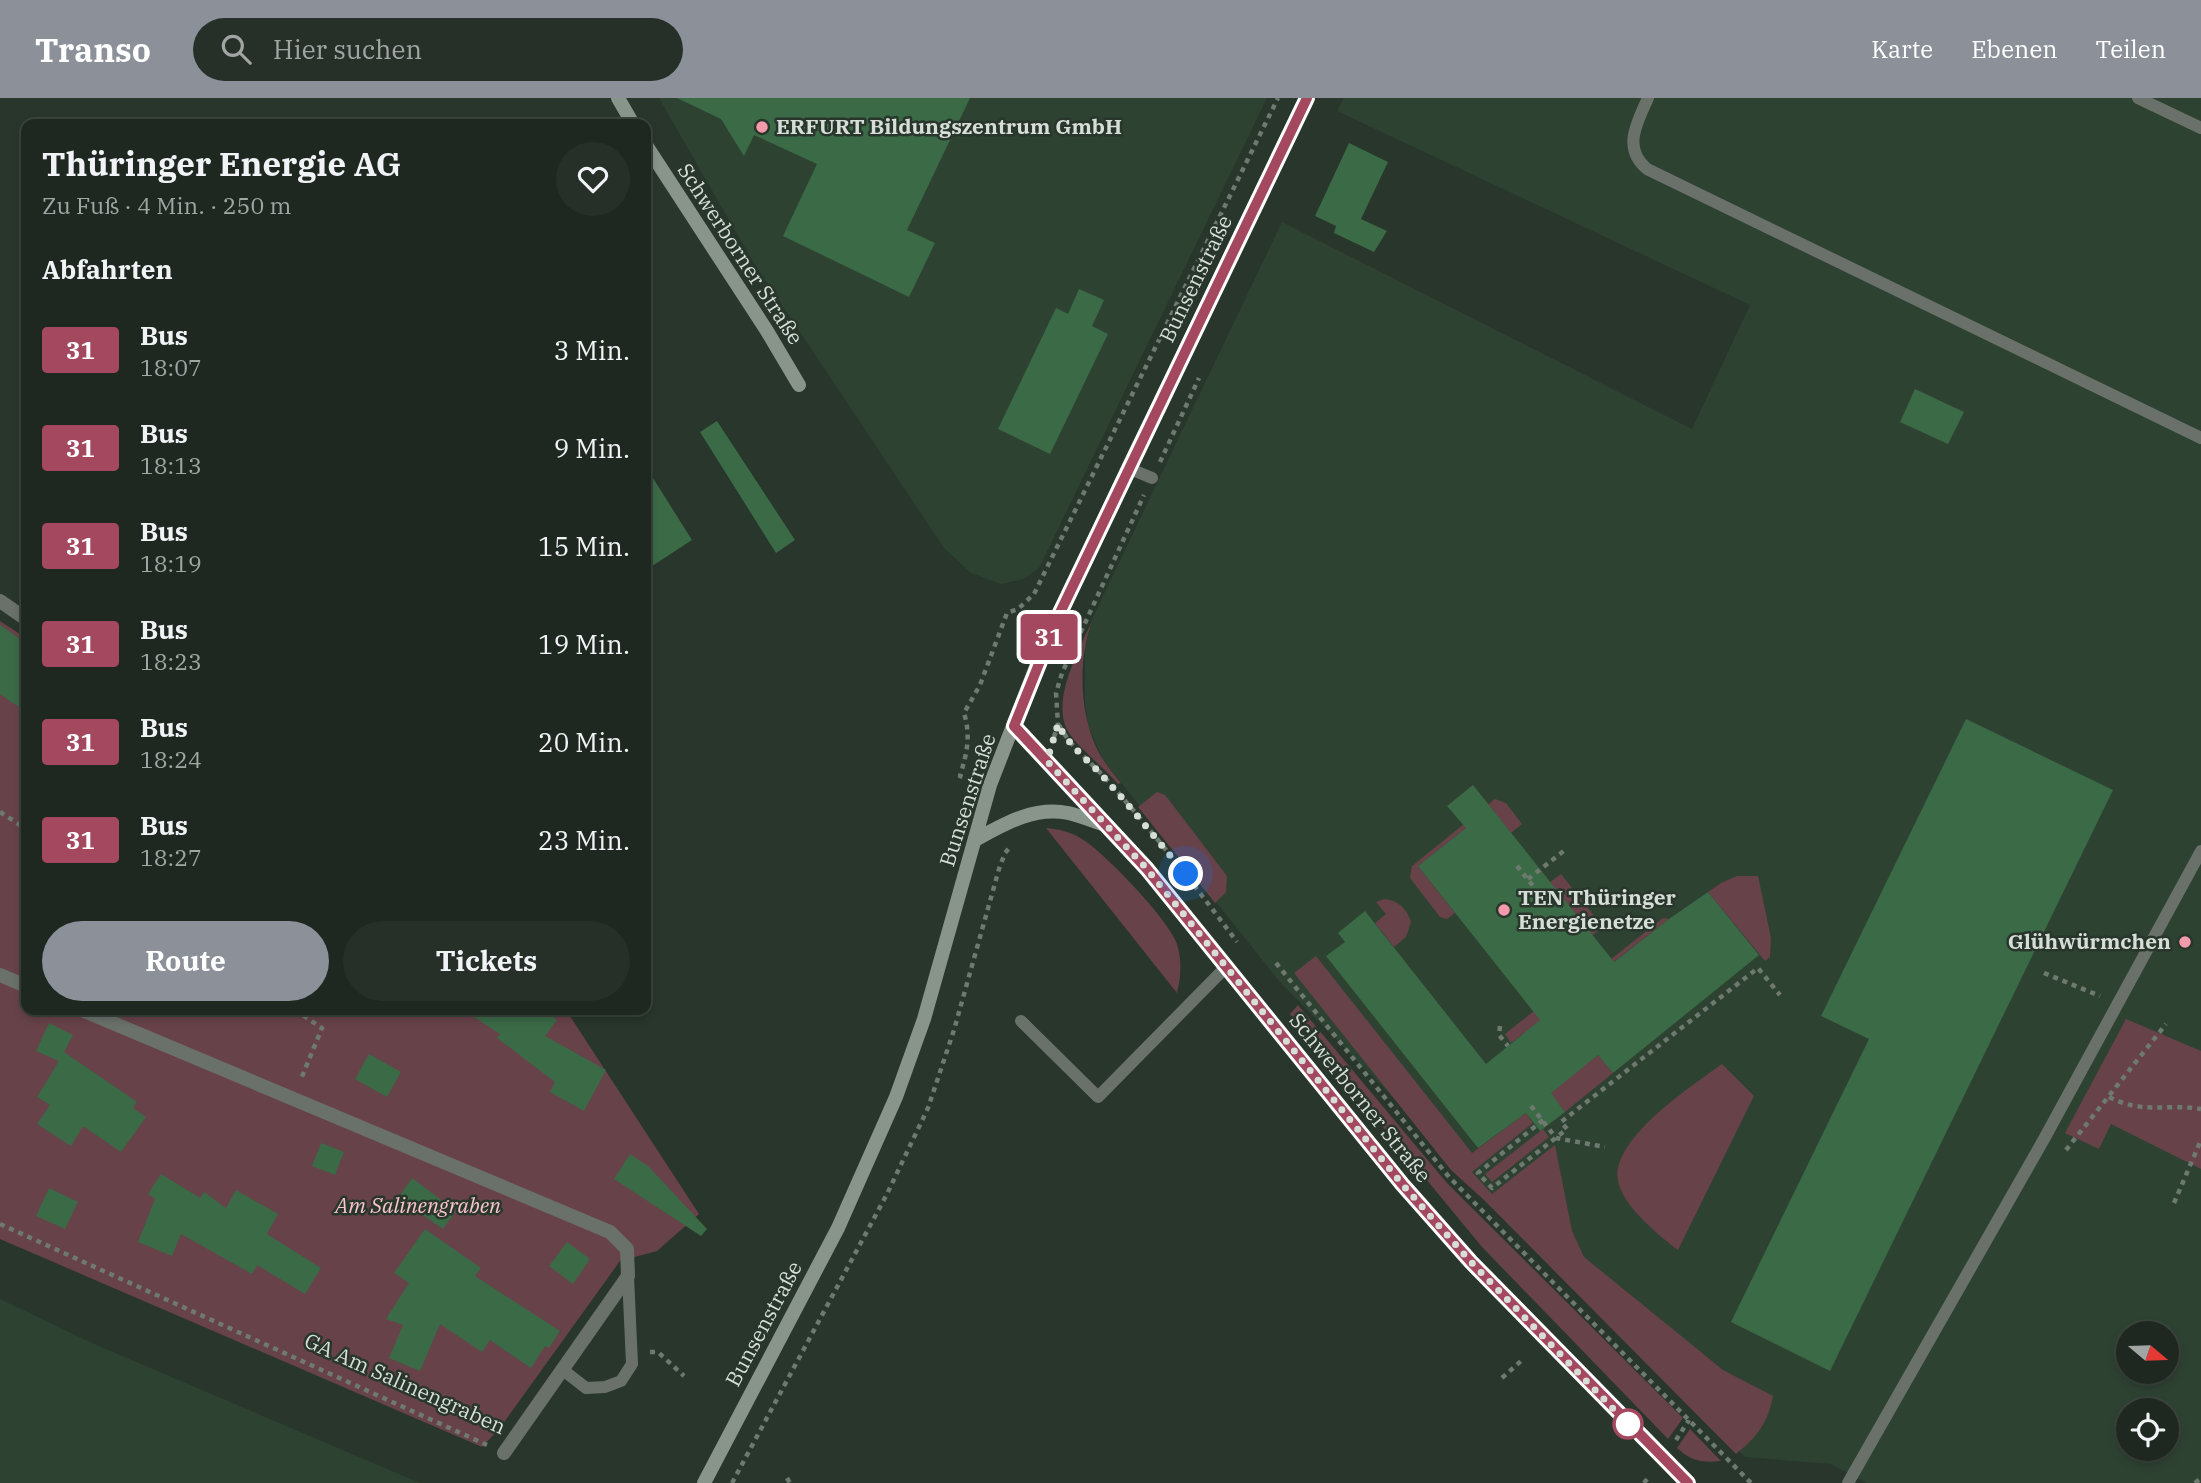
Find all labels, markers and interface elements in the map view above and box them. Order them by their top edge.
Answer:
search box [193,18,683,81]
text: Transo [35,28,151,71]
icon: search [217,30,255,68]
text: Hier suchen [273,32,422,66]
text: Karte [1871,33,1933,65]
text: Ebenen [1971,33,2058,65]
text: Teilen [2096,33,2166,65]
place label: ERFURT Bildungszentrum GmbH [776,112,1122,140]
marker: ERFURT Bildungszentrum GmbH [754,119,770,135]
text: Thüringer Energie AG [42,142,401,185]
button: heart [556,142,630,216]
street label: Schwerborner Straße [672,157,810,349]
text: Zu Fuß · 4 Min. · 250 m [42,190,291,220]
street label: Bunsenstraße [1152,210,1238,347]
text: Abfahrten [42,252,173,286]
text: Bus [140,318,188,352]
text: 3 Min. [554,333,630,367]
text: 31 [66,334,95,366]
text: 18:07 [140,352,202,382]
text: Bus [140,416,188,450]
text: 9 Min. [554,431,630,465]
text: 31 [66,432,95,464]
text: 18:13 [140,450,202,480]
text: Bus [140,514,188,548]
text: 15 Min. [538,529,630,563]
text: 31 [66,530,95,562]
text: 18:19 [140,548,202,578]
text: Bus [140,612,188,646]
line badge: 31 [1018,614,1080,660]
text: 31 [1035,621,1063,653]
text: 19 Min. [538,627,630,661]
text: 31 [66,628,95,660]
text: 18:23 [140,646,202,676]
text: Bus [140,710,188,744]
text: 20 Min. [538,725,630,759]
text: 31 [66,726,95,758]
street label: Bunsenstraße [932,730,1002,870]
text: 18:24 [140,744,202,774]
text: Bus [140,808,188,842]
text: 23 Min. [538,823,630,857]
text: 31 [66,824,95,856]
text: 18:27 [140,842,202,872]
your location [1168,856,1203,891]
place label: TEN Thüringer Energienetze [1518,883,1677,935]
marker: TEN Thüringer Energienetze [1496,902,1512,918]
button: Route [42,921,329,1001]
button: Tickets [343,921,630,1001]
place label: Glühwürmchen [2008,927,2171,955]
marker: Glühwürmchen [2177,934,2193,950]
street label: Schwerborner Straße [1284,1007,1438,1188]
park label: Am Salinengraben [333,1191,501,1219]
street label: Bunsenstraße [718,1256,808,1391]
north arrow [2116,1321,2179,1384]
map controls [2116,1321,2179,1461]
street label: GA Am Salinengraben [300,1326,511,1440]
button: locate [2116,1398,2179,1461]
unlabelled marker [1613,1409,1643,1439]

